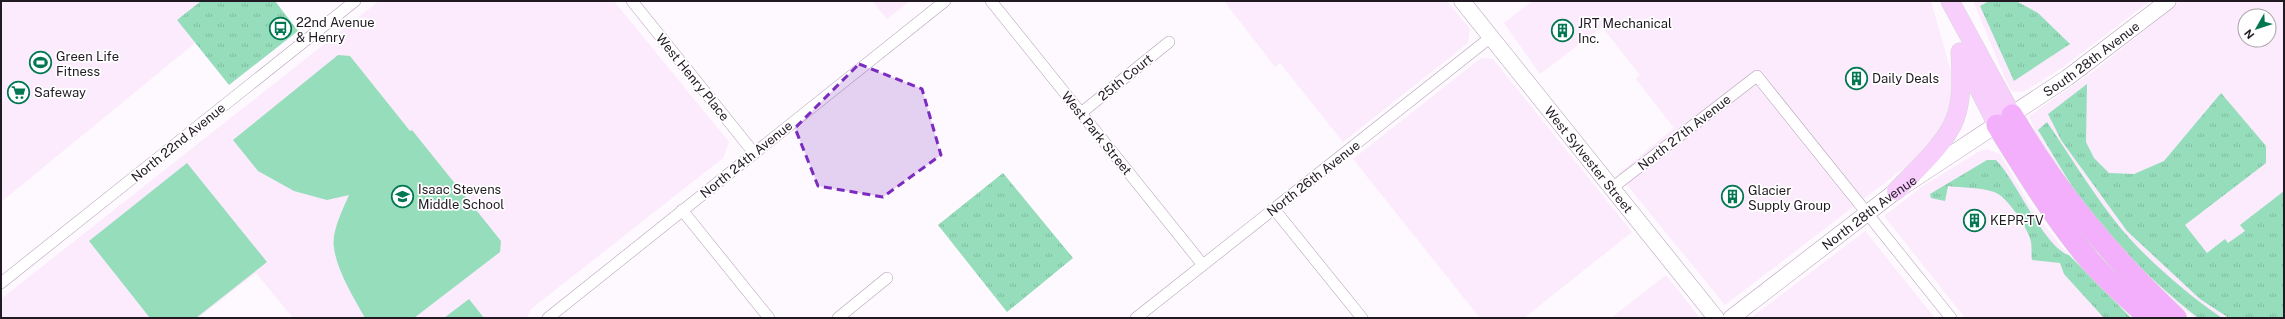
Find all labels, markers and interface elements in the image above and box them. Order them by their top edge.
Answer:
north arrow [2237,8,2277,48]
place label: 22nd Avenue & Henry [296,15,375,45]
bus stop icon: 22nd Avenue & Henry [268,16,294,42]
place label: JRT Mechanical Inc. [1578,16,1672,46]
building icon: JRT Mechanical Inc. [1550,17,1576,43]
street label: South 28th Avenue [2040,19,2142,100]
text: N [2242,27,2257,41]
street label: West Henry Place [653,31,732,124]
place label: Green Life Fitness [56,49,119,79]
sports icon: Green Life Fitness [27,50,53,76]
street label: 25th Court [1095,51,1156,104]
building icon: Daily Deals [1844,65,1870,91]
place label: Daily Deals [1872,71,1939,86]
supermarket icon: Safeway [5,79,31,105]
place label: Safeway [34,85,86,100]
street label: West Park Street [1058,89,1135,178]
street label: North 27th Avenue [1635,92,1734,173]
street label: North 22nd Avenue [128,100,228,185]
street label: West Sylvester Street [1541,104,1636,216]
street label: North 24th Avenue [697,118,795,201]
street label: North 26th Avenue [1264,137,1363,219]
street label: North 28th Avenue [1819,173,1920,253]
place label: Isaac Stevens Middle School [418,182,504,212]
school or university icon: Isaac Stevens Middle School [389,183,415,209]
place label: Glacier Supply Group [1748,183,1831,213]
building icon: Glacier Supply Group [1719,184,1745,210]
building icon: KEPR-TV [1961,207,1987,233]
place label: KEPR-TV [1990,213,2044,228]

